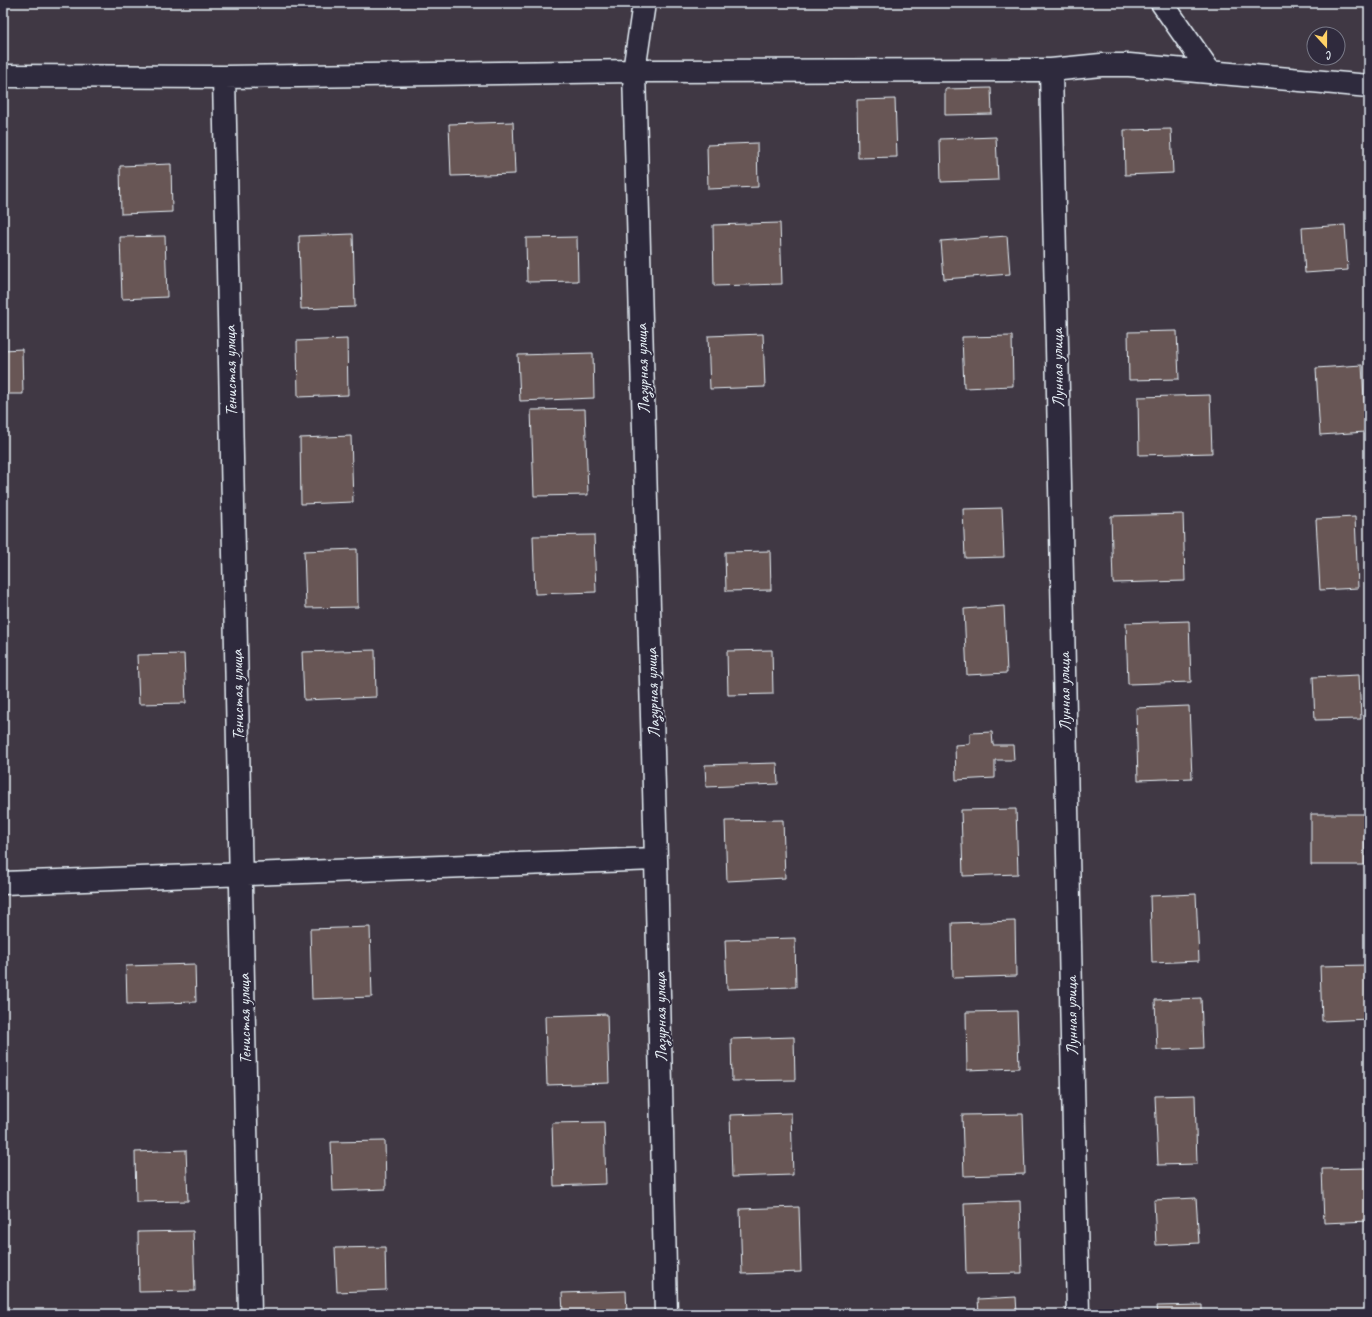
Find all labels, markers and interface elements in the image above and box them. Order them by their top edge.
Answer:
north arrow [1306,26,1346,66]
text: С [1323,48,1335,63]
street label: Лазурная улица [630,322,656,414]
street label: Тенистая улица [219,324,242,416]
street label: Лунная улица [1046,326,1069,408]
street label: Лазурная улица [640,646,666,738]
street label: Тенистая улица [226,648,249,740]
street label: Лунная улица [1053,650,1076,732]
street label: Лазурная улица [649,970,673,1062]
street label: Тенистая улица [233,972,256,1064]
street label: Лунная улица [1060,974,1083,1056]

